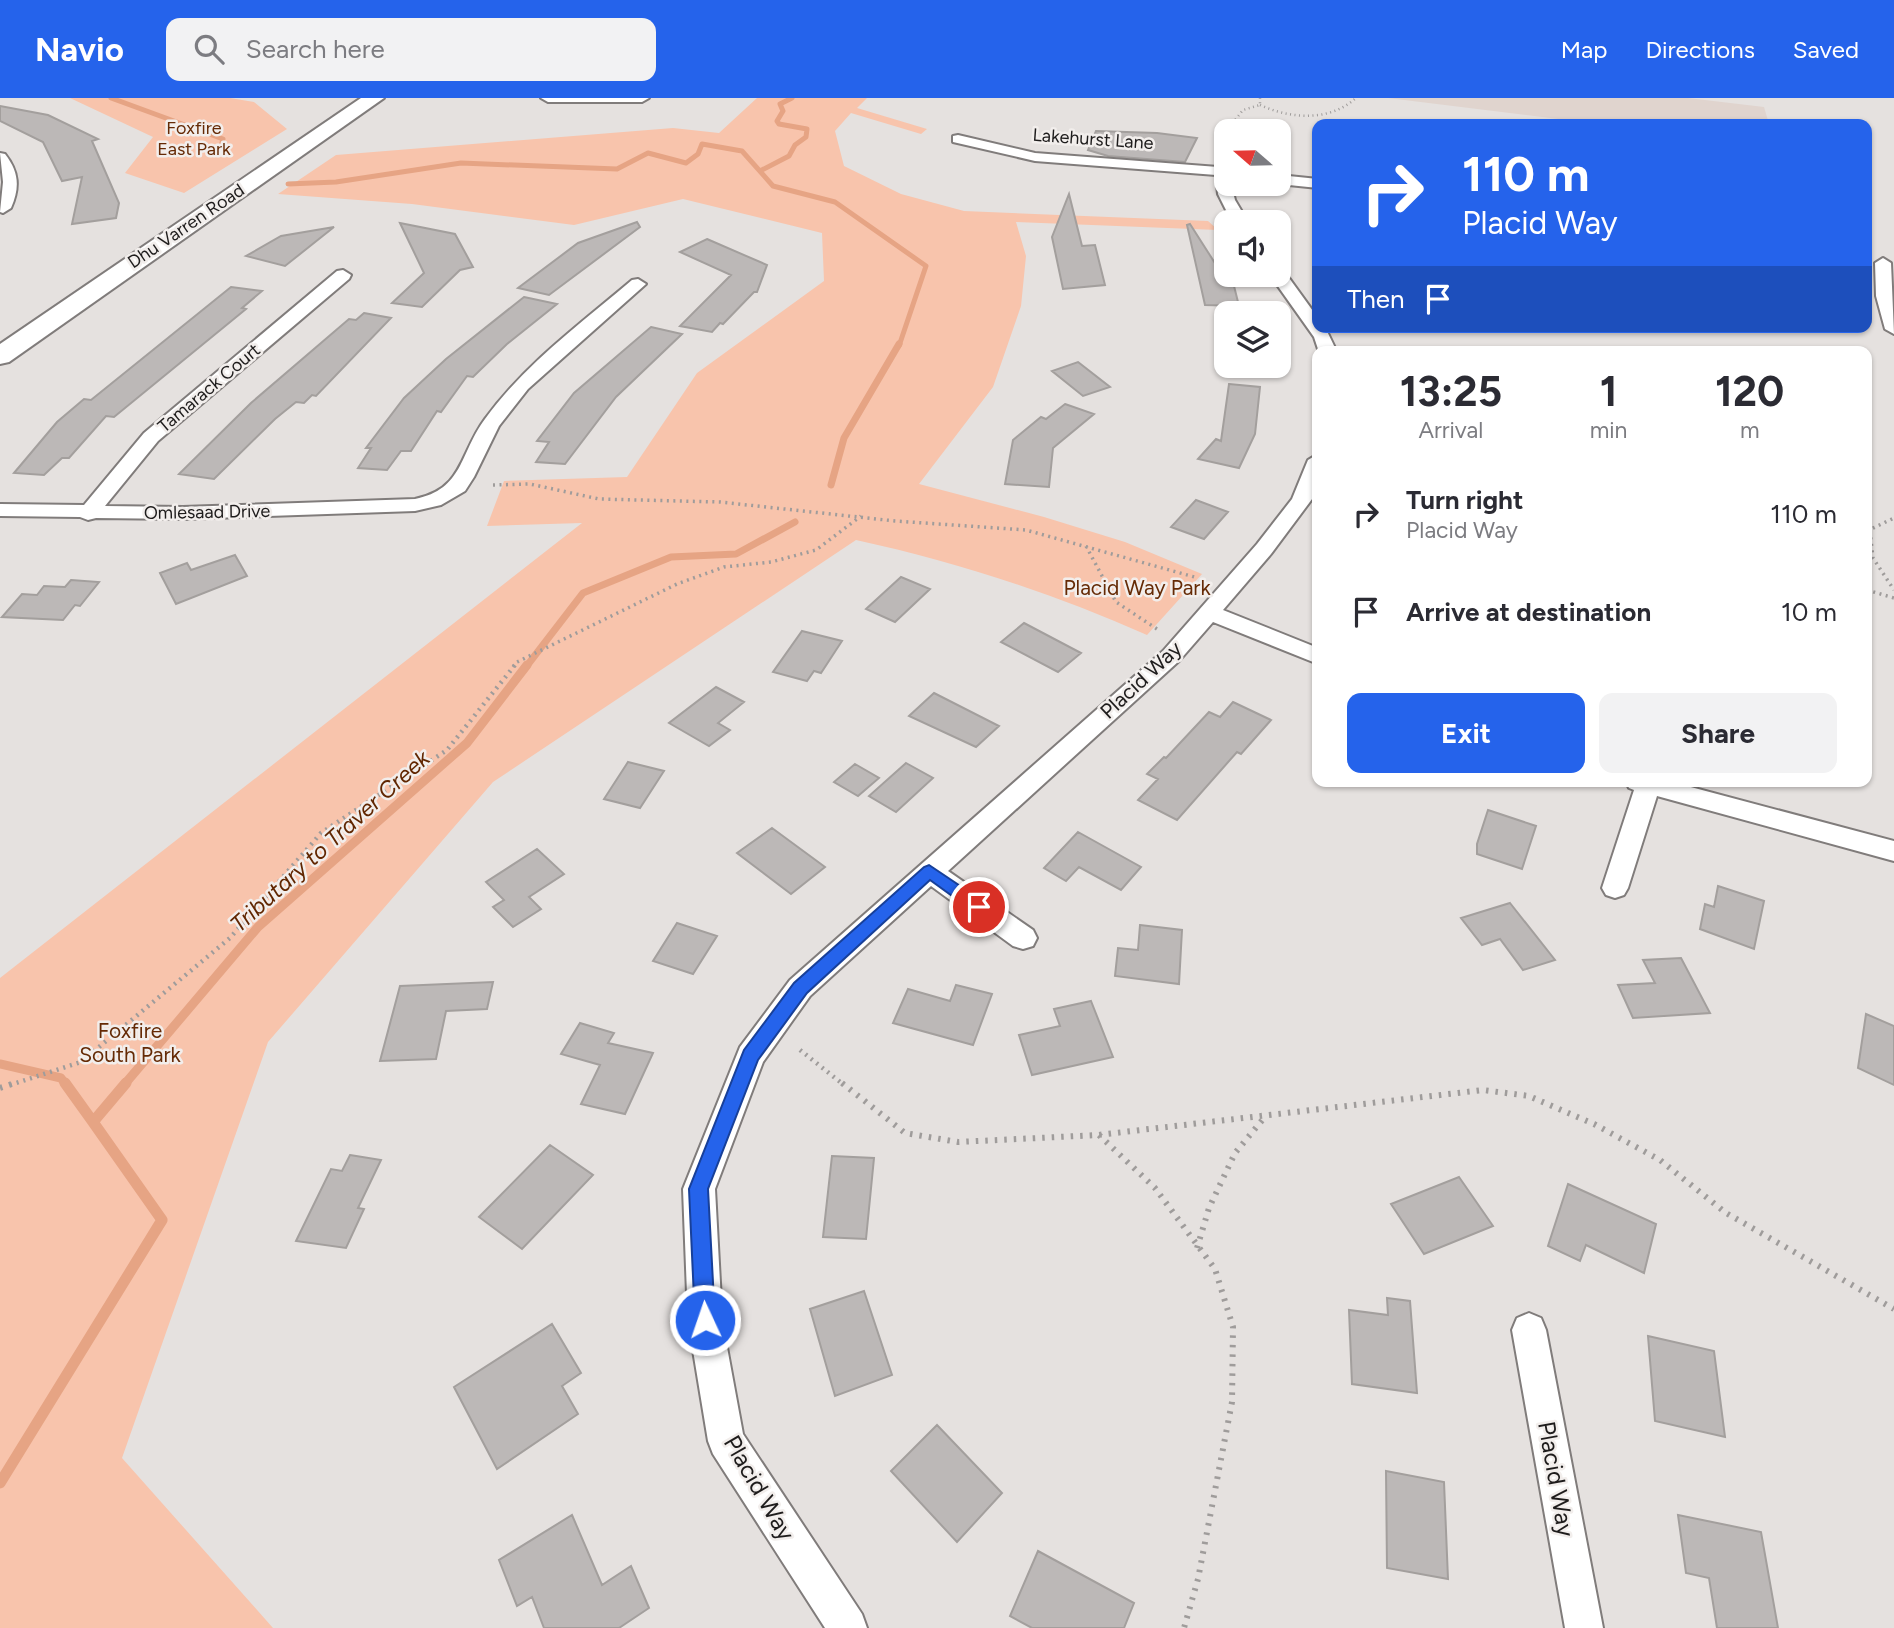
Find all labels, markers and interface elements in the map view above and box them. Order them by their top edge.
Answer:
search box [166,18,656,81]
text: Navio [35,30,124,69]
icon: search [190,30,228,68]
text: Search here [246,33,385,65]
text: Map [1561,35,1607,64]
text: Directions [1645,35,1755,64]
text: Saved [1793,35,1859,64]
park label: Foxfire East Park [157,117,231,160]
north arrow [1214,119,1292,196]
map controls [1214,119,1291,378]
street label: Lakehurst Lane [1032,124,1154,154]
text: 110 m [1462,144,1590,203]
icon: right [1347,147,1438,238]
street label: Dhu Varren Road [124,179,248,273]
text: Placid Way [1462,204,1618,242]
button: sound [1214,210,1291,287]
icon: arrive [1419,280,1457,318]
text: Then [1347,283,1405,315]
button: layers [1214,301,1291,378]
street label: Tamarack Court [153,339,265,437]
text: 13:25 [1400,366,1502,417]
text: 1 [1600,366,1617,417]
text: 120 [1715,366,1784,417]
text: Arrival [1418,416,1483,444]
text: min [1590,416,1627,444]
text: m [1740,416,1760,444]
text: Turn right [1406,484,1523,516]
icon: right [1347,495,1385,533]
text: 110 m [1770,498,1837,530]
street label: Omlesaad Drive [144,500,271,524]
text: Placid Way [1406,516,1518,544]
park label: Placid Way Park [1063,575,1211,600]
icon: arrive [1347,593,1385,631]
text: Arrive at destination [1406,596,1651,628]
text: 10 m [1781,596,1837,628]
street label: Placid Way [1095,636,1187,724]
button: Exit [1347,693,1585,773]
button: Share [1599,693,1837,773]
water label: Tributary to Traver Creek [225,744,436,938]
pin [949,877,1009,937]
icon: arrive [960,888,998,926]
park label: Foxfire South Park [79,1018,182,1067]
position arrow [668,1283,742,1357]
street label: Placid Way [1532,1419,1581,1539]
street label: Placid Way [718,1430,801,1546]

